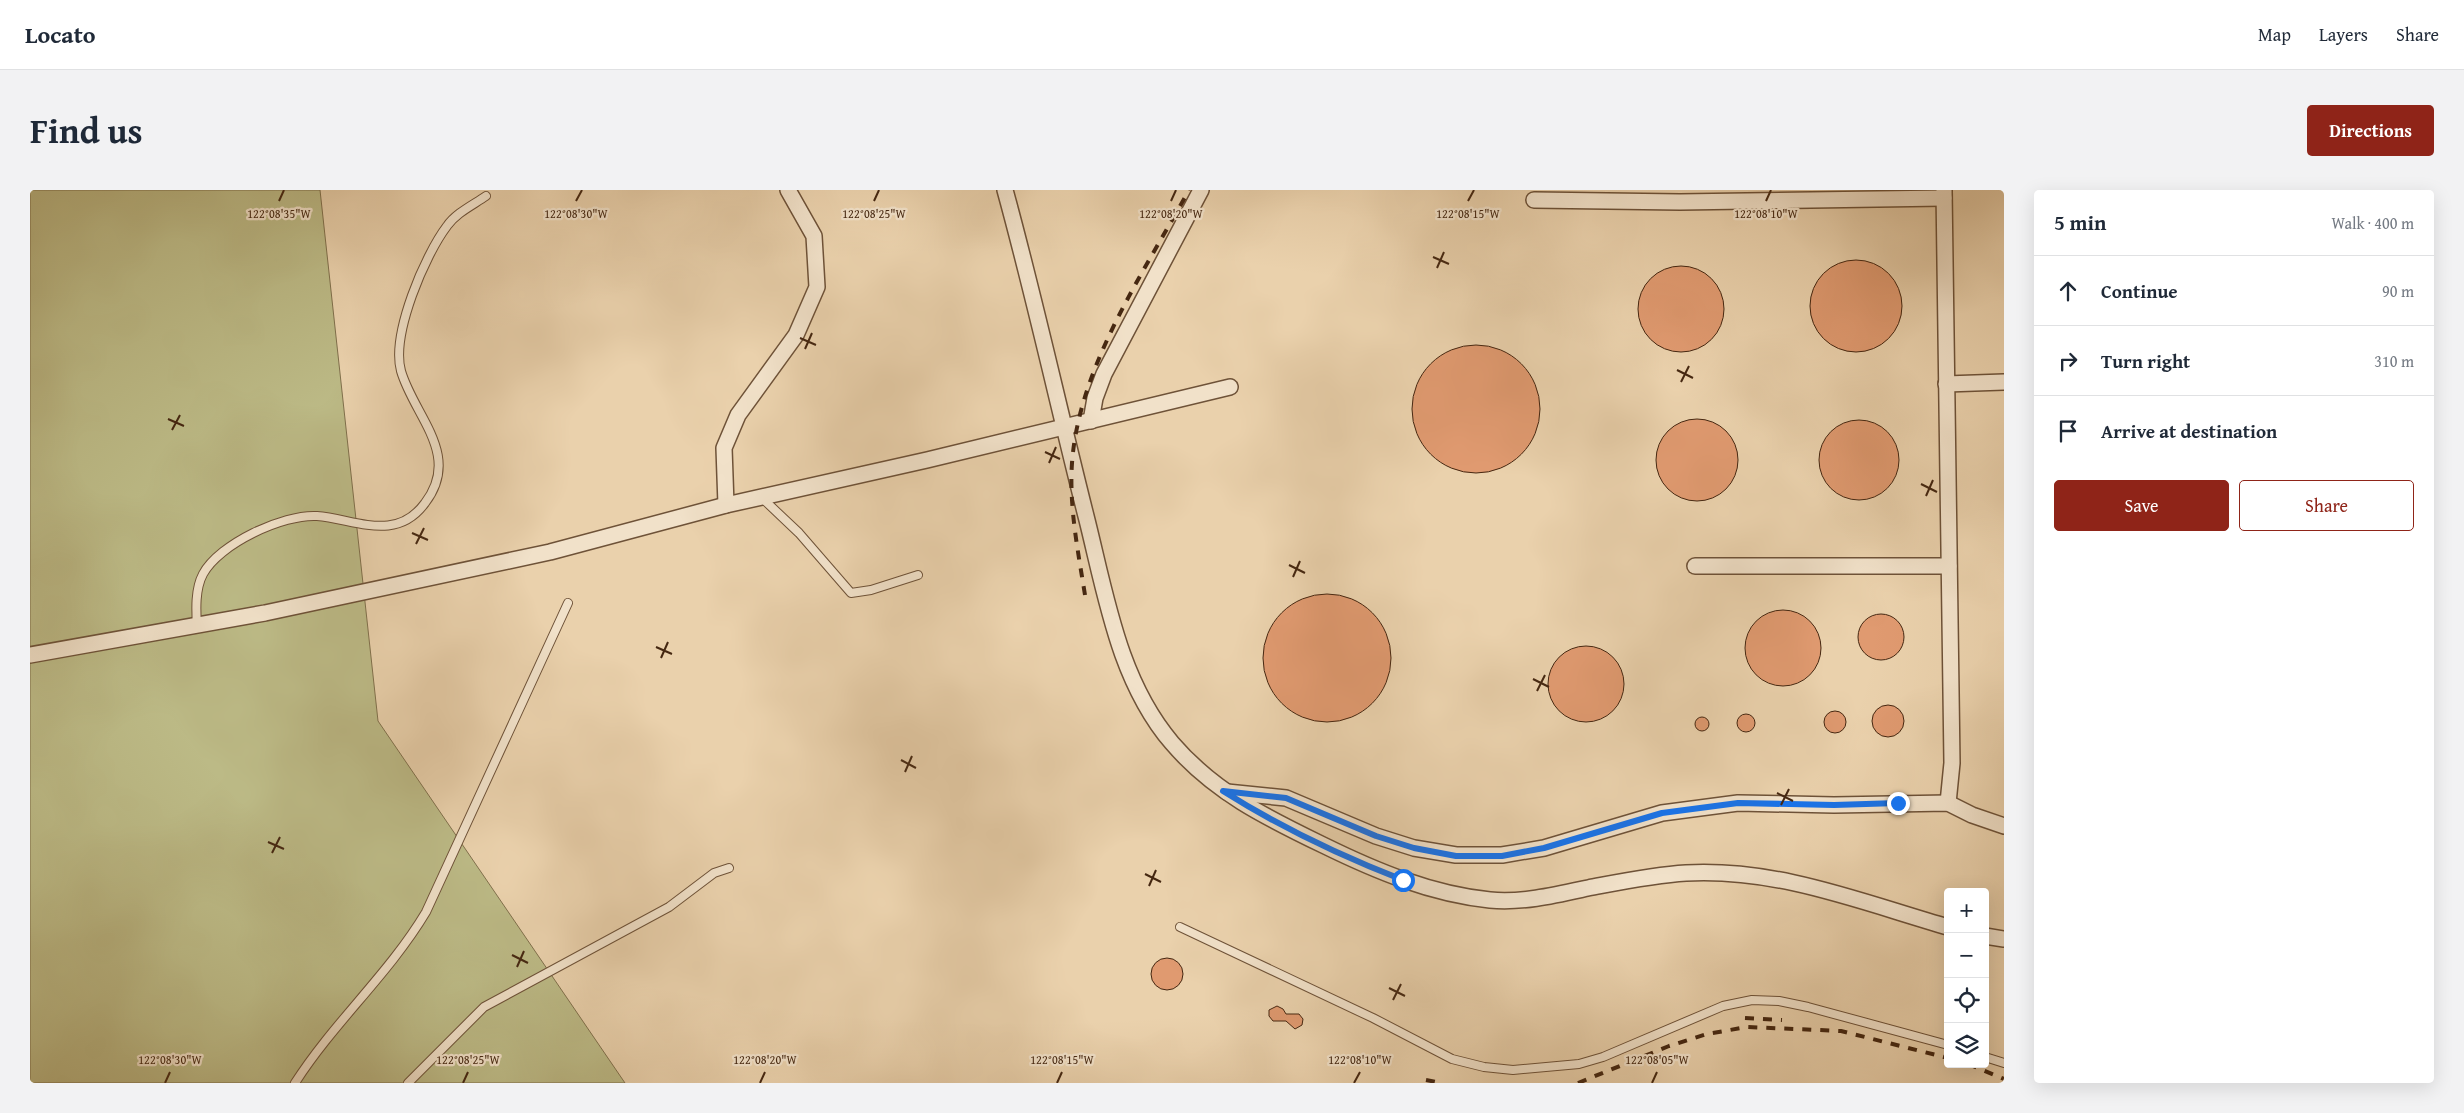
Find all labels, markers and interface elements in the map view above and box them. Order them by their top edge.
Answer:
text: Locato [25,17,96,52]
text: Map [2258,21,2291,48]
text: Layers [2319,21,2368,48]
text: Share [2396,21,2439,48]
text: Find us [30,105,143,156]
button: Directions [2307,105,2434,156]
text: 122°08'35"W [247,205,311,222]
text: 122°08'30"W [544,205,608,222]
text: 122°08'25"W [842,205,906,222]
text: 122°08'20"W [1139,205,1203,222]
text: 122°08'15"W [1436,205,1500,222]
text: 122°08'10"W [1734,205,1798,222]
text: 5 min [2054,207,2106,238]
text: Walk · 400 m [2331,211,2414,235]
icon: ahead [2054,277,2082,305]
text: Continue [2101,277,2178,305]
text: 90 m [2382,279,2414,303]
icon: right [2054,347,2082,375]
text: Turn right [2101,347,2190,375]
text: 310 m [2374,349,2414,373]
icon: arrive [2054,417,2082,445]
text: Arrive at destination [2101,417,2277,445]
button: Save [2054,480,2229,531]
button: Share [2239,480,2414,531]
route end [1887,792,1910,815]
route start [1392,869,1415,892]
map controls [1944,888,1989,1068]
button: + [1944,888,1989,933]
button: − [1944,933,1989,978]
button: locate [1944,978,1989,1023]
button: layers [1944,1023,1989,1068]
text: 122°08'30"W [138,1051,202,1068]
text: 122°08'25"W [436,1051,500,1068]
text: 122°08'20"W [733,1051,797,1068]
text: 122°08'15"W [1030,1051,1094,1068]
text: 122°08'10"W [1328,1051,1392,1068]
text: 122°08'05"W [1625,1051,1689,1068]

